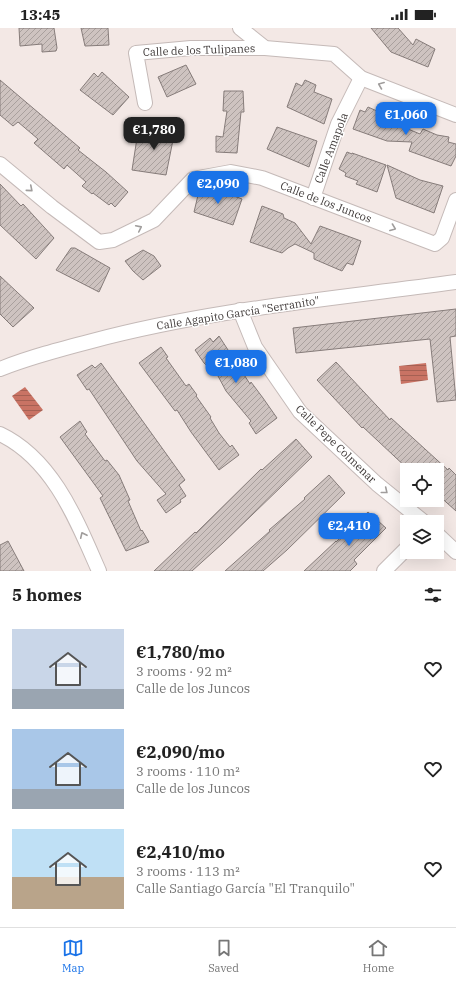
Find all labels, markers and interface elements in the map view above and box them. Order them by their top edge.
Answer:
text: 13:45 [20,5,61,24]
street label: Calle de los Tulipanes [143,41,255,59]
one-way arrow [377,82,384,90]
pin: €1,060 [373,102,439,136]
text: €1,060 [385,106,427,123]
street label: Calle Amapola [311,111,351,185]
pin: €1,780 [121,117,187,151]
text: €1,780 [133,121,175,138]
pin: €2,090 [185,171,251,205]
text: €2,090 [197,175,239,192]
street label: Calle de los Juncos [278,178,374,226]
one-way arrow [25,184,33,191]
one-way arrow [390,223,397,232]
one-way arrow [135,225,142,232]
street label: Calle Agapito García "Serranito" [156,293,320,333]
pin: €1,080 [203,350,269,384]
text: €1,080 [215,354,257,371]
street label: Calle Pepe Colmenar [293,402,379,486]
map controls [400,463,444,559]
button: locate [400,463,444,507]
one-way arrow [381,486,388,493]
pin: €2,410 [316,513,382,547]
button: layers [400,515,444,559]
text: €2,410 [328,517,370,534]
one-way arrow [80,532,88,540]
text: 5 homes [12,584,82,606]
icon: filters [422,584,444,606]
text: €1,780/mo [136,641,225,663]
icon: home [44,645,92,693]
icon: heart [422,658,444,680]
text: 3 rooms · 92 m² [136,663,232,680]
text: Calle de los Juncos [136,680,250,697]
text: €2,090/mo [136,741,225,763]
icon: home [44,745,92,793]
icon: heart [422,758,444,780]
text: 3 rooms · 110 m² [136,763,240,780]
text: Calle de los Juncos [136,780,250,797]
text: €2,410/mo [136,841,225,863]
icon: home [44,845,92,893]
icon: heart [422,858,444,880]
text: 3 rooms · 113 m² [136,863,240,880]
text: Calle Santiago García "El Tranquilo" [136,880,355,897]
tab: Map [62,937,84,975]
tab: Saved [208,937,239,975]
tab: Home [363,937,394,975]

